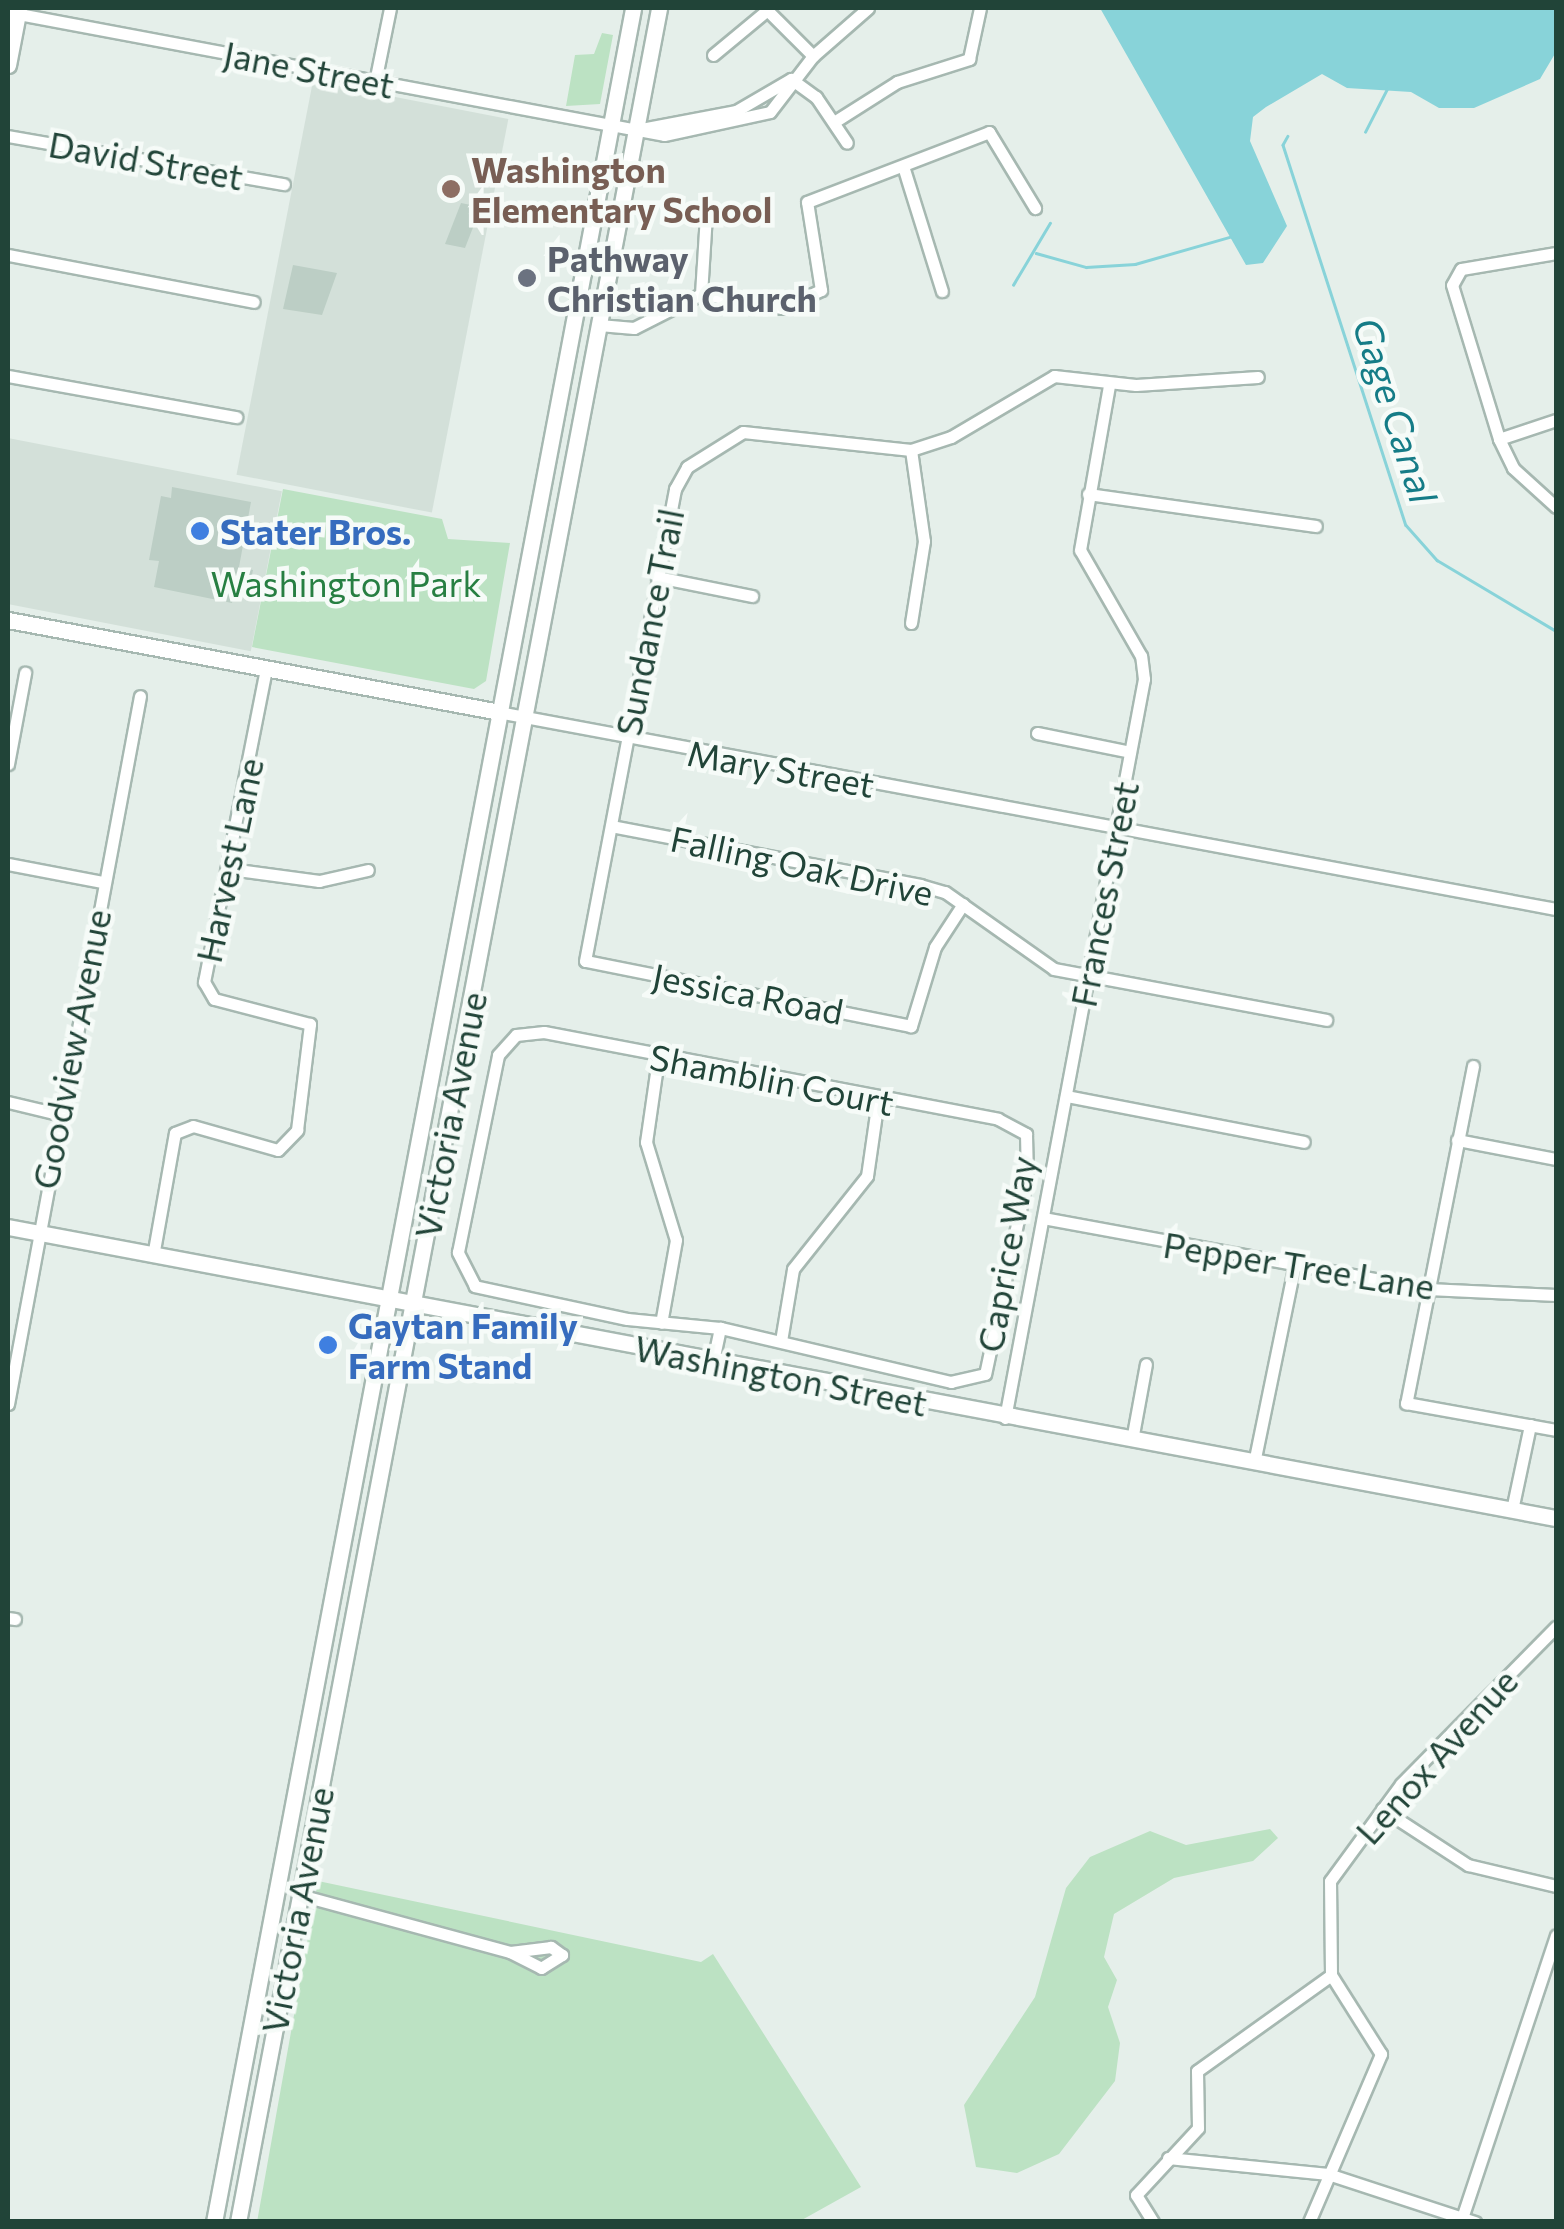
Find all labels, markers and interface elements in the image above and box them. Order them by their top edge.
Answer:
street label: Jane Street [220,32,398,106]
street label: David Street [46,122,246,198]
place label: Washington Elementary School [471,148,772,230]
marker: Washington Elementary School [440,178,462,200]
place label: Pathway Christian Church [547,237,817,319]
marker: Pathway Christian Church [516,267,538,289]
water label: Gage Canal [1345,311,1447,509]
street label: Sundance Trail [606,505,692,739]
place label: Stater Bros. [220,510,411,552]
marker: Stater Bros. [189,520,211,542]
park label: Washington Park [210,562,482,604]
street label: Mary Street [684,731,878,805]
street label: Harvest Lane [187,754,271,966]
street label: Frances Street [1062,778,1146,1010]
street label: Falling Oak Drive [667,817,937,913]
street label: Goodview Avenue [23,906,119,1192]
street label: Jessica Road [649,954,847,1032]
street label: Victoria Avenue [406,988,494,1242]
street label: Shamblin Court [646,1035,898,1123]
street label: Caprice Way [968,1153,1044,1355]
street label: Pepper Tree Lane [1161,1223,1437,1307]
place label: Gaytan Family Farm Stand [348,1304,578,1386]
street label: Washington Street [631,1326,931,1424]
marker: Gaytan Family Farm Stand [317,1334,339,1356]
street label: Lenox Avenue [1347,1660,1525,1852]
street label: Victoria Avenue [253,1783,341,2037]

